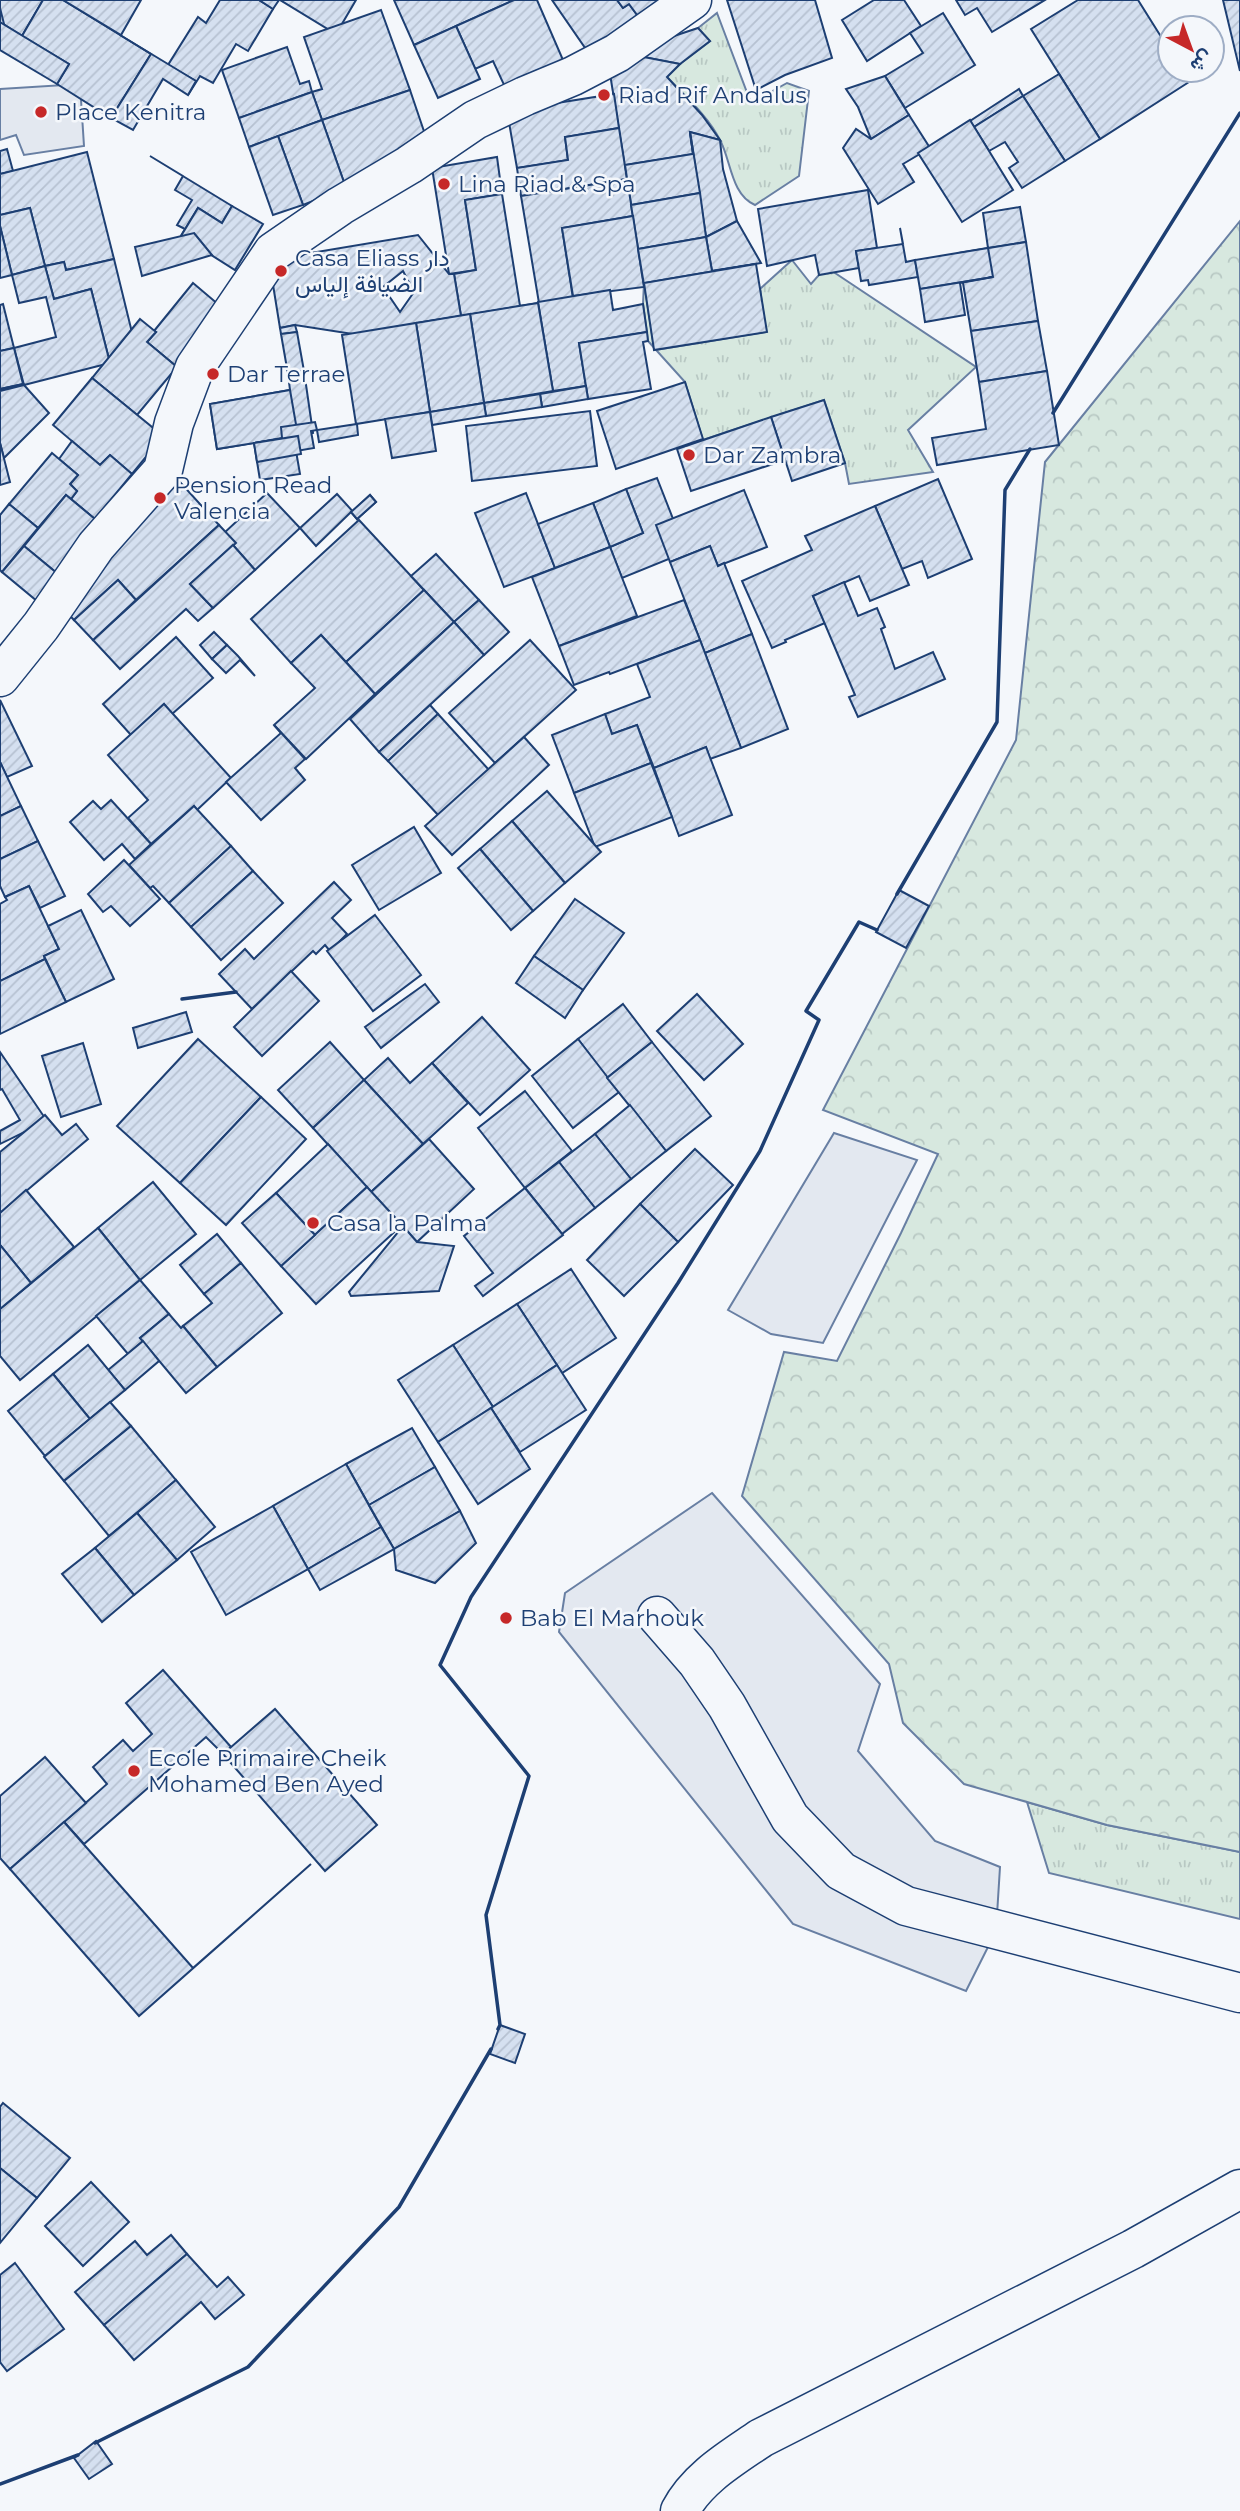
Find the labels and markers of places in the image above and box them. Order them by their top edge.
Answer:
place label: Riad Rif Andalus [618,81,807,109]
marker: Riad Rif Andalus [596,87,612,103]
place label: Place Kenitra [55,98,206,126]
marker: Place Kenitra [33,104,49,120]
place label: Lina Riad & Spa [458,170,636,198]
marker: Lina Riad & Spa [436,176,452,192]
place label: Casa Eliass دار الضيافة إلياس [295,244,450,299]
marker: Casa Eliass دار الضيافة إلياس [273,263,289,279]
place label: Dar Terrae [227,360,345,388]
marker: Dar Terrae [205,366,221,382]
place label: Dar Zambra [703,441,841,469]
marker: Dar Zambra [681,447,697,463]
place label: Pension Read Valencia [174,471,332,525]
marker: Pension Read Valencia [152,490,168,506]
place label: Casa la Palma [327,1209,487,1237]
marker: Casa la Palma [305,1215,321,1231]
place label: Bab El Marhouk [520,1604,704,1632]
marker: Bab El Marhouk [498,1610,514,1626]
place label: Ecole Primaire Cheik Mohamed Ben Ayed [148,1744,387,1798]
marker: Ecole Primaire Cheik Mohamed Ben Ayed [126,1763,142,1779]

